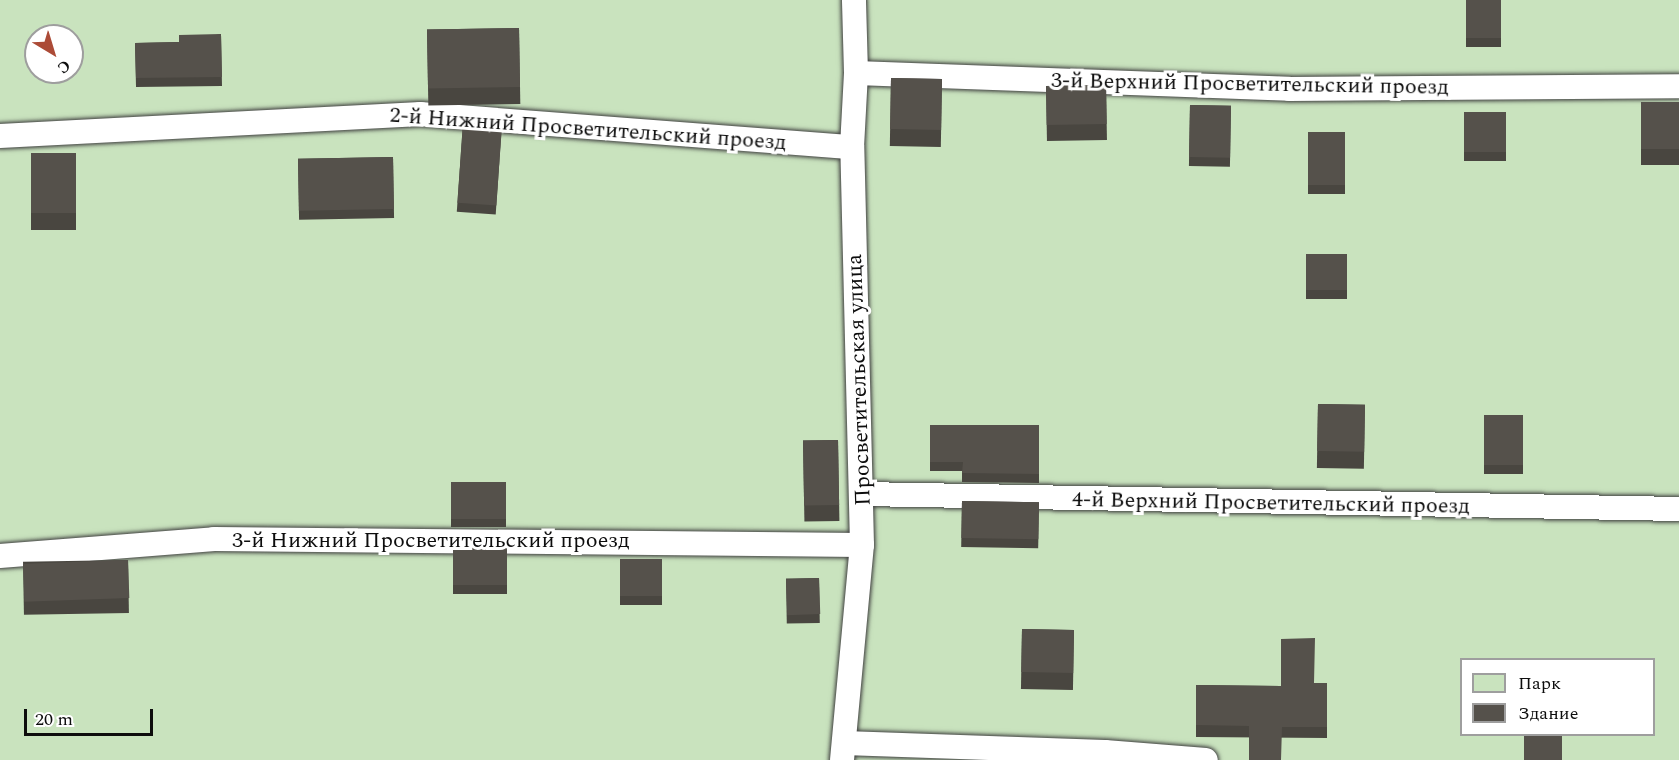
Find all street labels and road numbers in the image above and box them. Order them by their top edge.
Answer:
street label: 3-й Верхний Просветительский проезд [1051,67,1449,101]
street label: 2-й Нижний Просветительский проезд [389,102,787,156]
street label: Просветительская улица [841,254,877,506]
street label: 4-й Верхний Просветительский проезд [1072,486,1470,520]
street label: 3-й Нижний Просветительский проезд [232,528,630,554]

